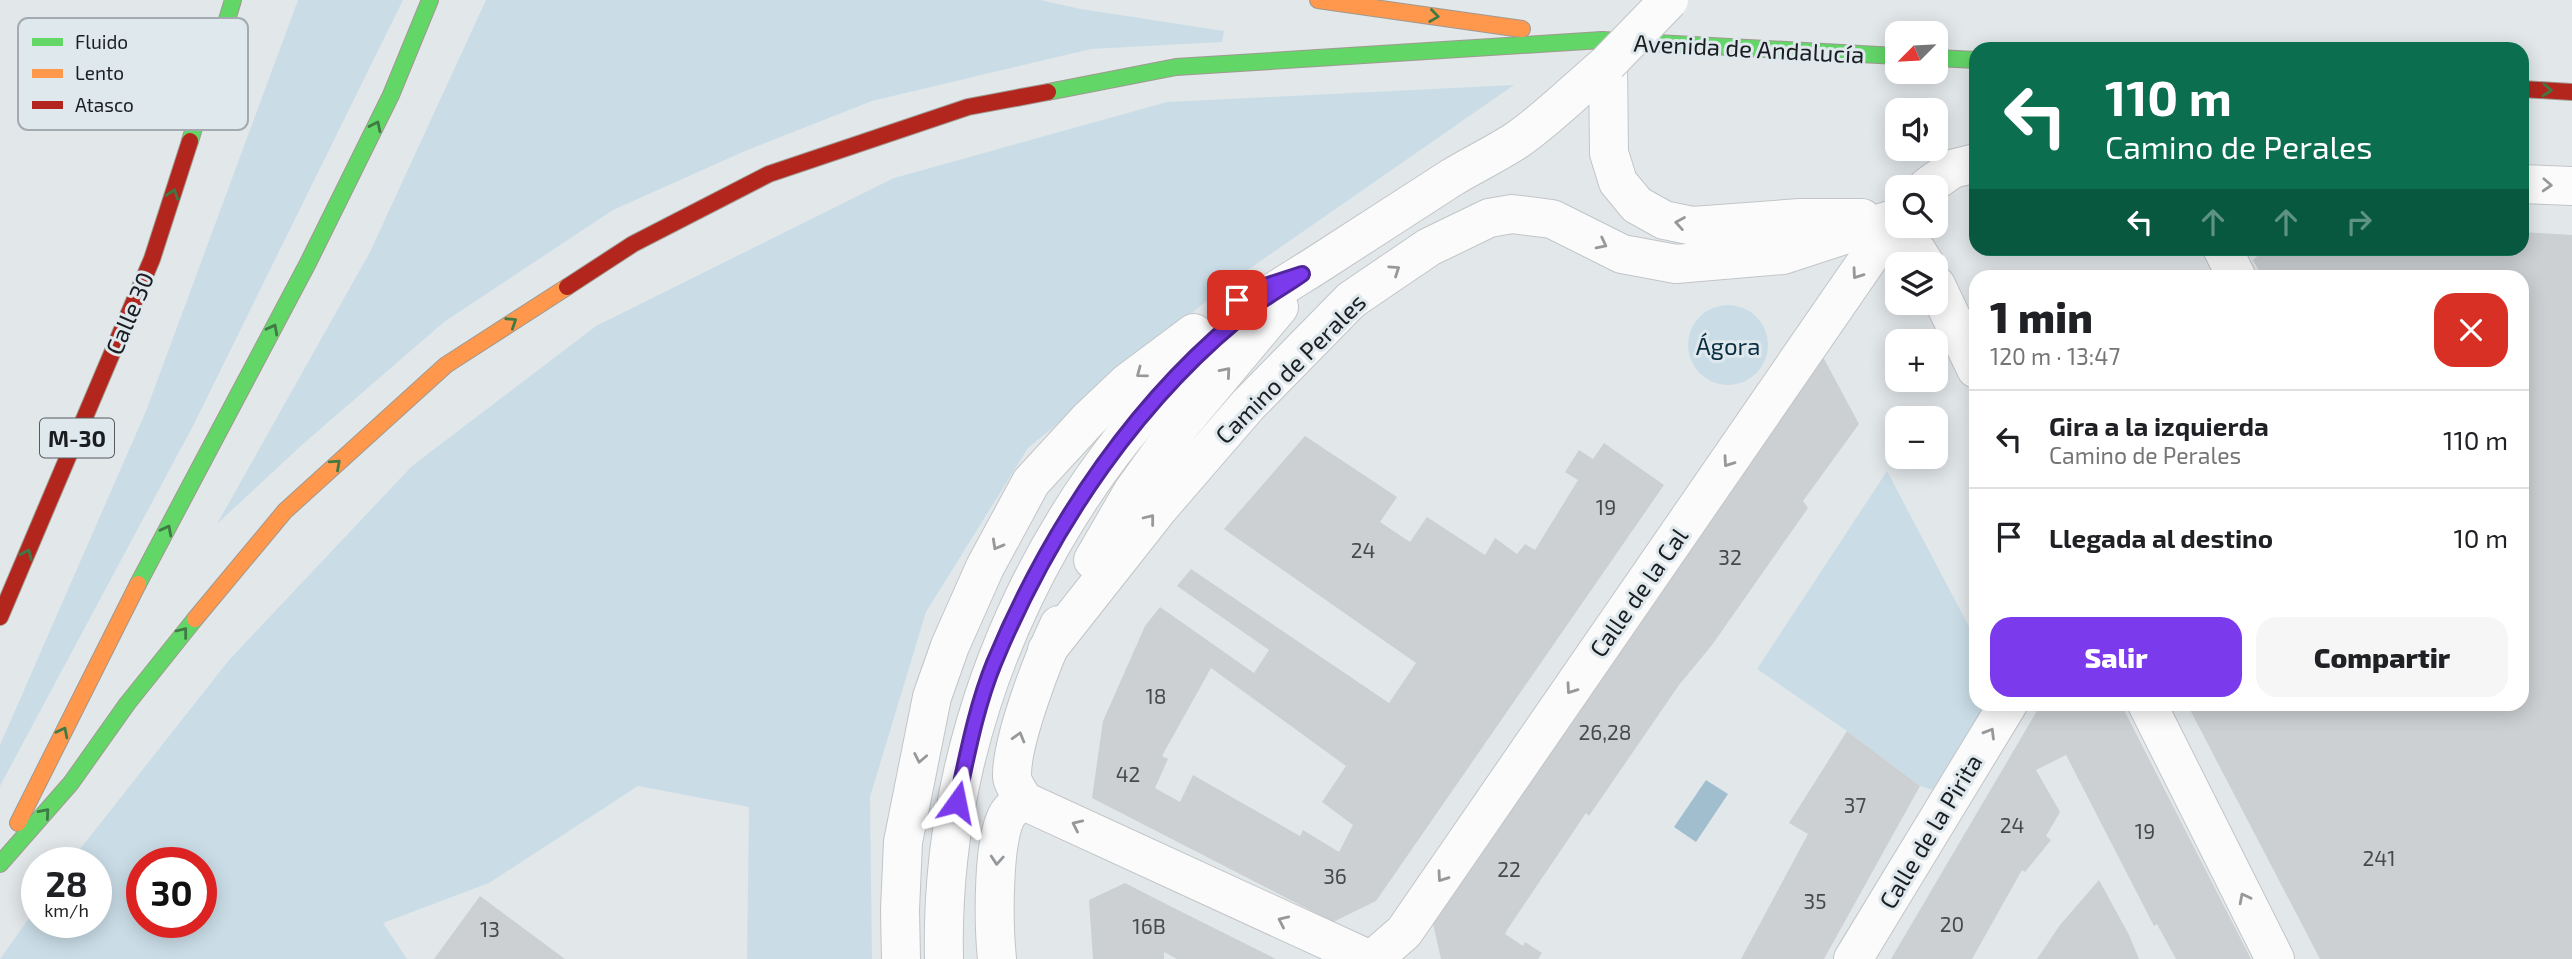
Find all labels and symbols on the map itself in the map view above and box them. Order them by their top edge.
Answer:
one-way arrow [1428,9,1440,24]
legend [18,18,248,130]
north arrow [1885,21,1948,84]
street label: Avenida de Andalucía [1633,27,1865,69]
text: Fluido [75,30,128,53]
text: Lento [75,61,124,84]
one-way arrow [2542,83,2553,98]
text: Atasco [75,93,134,116]
one-way arrow [367,121,381,133]
one-way arrow [2542,177,2553,192]
one-way arrow [165,189,179,201]
one-way arrow [1674,216,1686,231]
one-way arrow [1595,235,1607,249]
one-way arrow [1387,266,1400,279]
one-way arrow [1853,266,1865,279]
street label: Calle 30 [99,267,159,359]
pin [1207,270,1267,330]
street label: Camino de Perales [1209,287,1371,449]
one-way arrow [505,317,518,330]
one-way arrow [265,324,279,336]
park label: Ágora [1696,331,1760,360]
one-way arrow [1136,364,1149,377]
one-way arrow [1218,367,1230,380]
road number: M-30 [40,418,114,458]
one-way arrow [1723,454,1736,467]
one-way arrow [328,460,341,473]
house number: 19 [1596,494,1616,519]
one-way arrow [1142,515,1155,527]
street label: Calle de la Cal [1583,522,1693,662]
one-way arrow [159,525,172,537]
house number: 24 [1351,537,1375,562]
one-way arrow [992,538,1005,551]
house number: 32 [1718,544,1742,569]
one-way arrow [19,549,33,561]
one-way arrow [175,628,188,640]
one-way arrow [1567,681,1579,694]
house number: 18 [1145,683,1167,708]
house number: 26,28 [1578,719,1632,744]
one-way arrow [55,727,69,739]
one-way arrow [1981,728,1994,741]
one-way arrow [1011,731,1026,743]
street label: Calle de la Pirita [1873,749,1987,913]
one-way arrow [913,752,928,764]
house number: 42 [1116,761,1140,786]
position arrow [920,765,994,839]
house number: 37 [1844,792,1866,817]
one-way arrow [37,808,49,821]
house number: 24 [2000,812,2024,837]
house number: 19 [2135,818,2155,843]
one-way arrow [1072,819,1084,833]
house number: 241 [2362,845,2396,870]
speed limit sign: 30 [126,847,217,938]
one-way arrow [990,855,1005,866]
house number: 22 [1497,856,1521,881]
house number: 36 [1323,863,1347,888]
one-way arrow [1438,869,1450,882]
house number: 35 [1804,888,1826,913]
one-way arrow [2239,893,2253,905]
house number: 20 [1940,911,1964,936]
house number: 16B [1132,913,1166,938]
one-way arrow [1278,915,1290,929]
house number: 13 [480,916,500,941]

